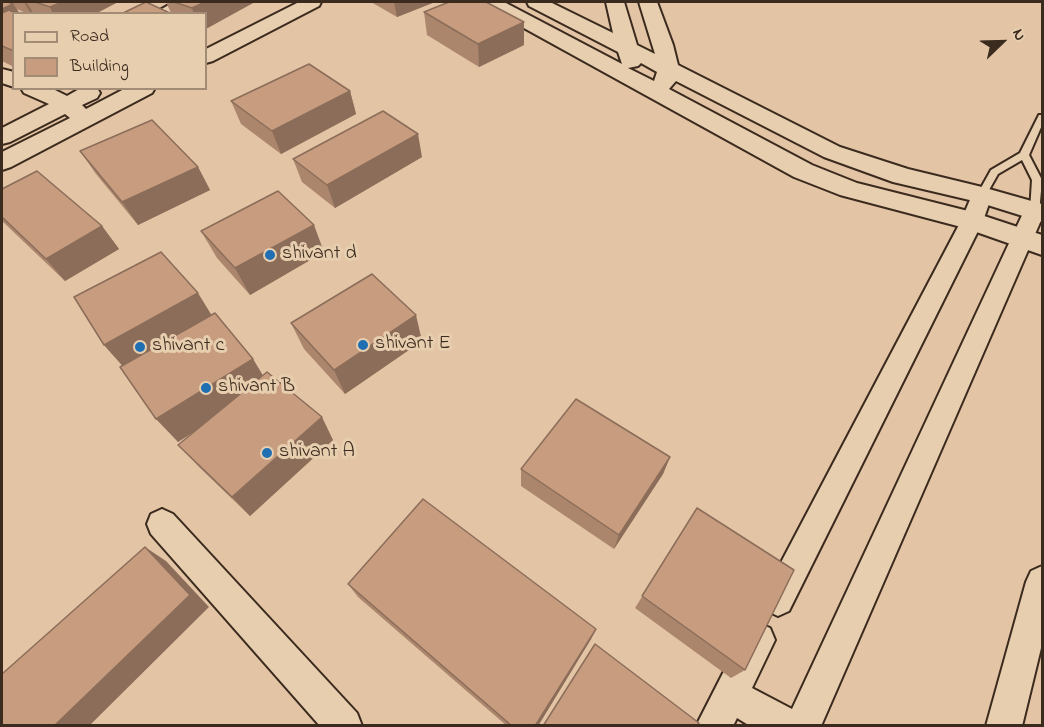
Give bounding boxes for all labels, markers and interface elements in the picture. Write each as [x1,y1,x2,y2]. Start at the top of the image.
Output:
legend [12,12,207,90]
north arrow [972,12,1032,72]
text: Road [70,24,109,50]
text: N [1005,25,1032,45]
text: Building [70,54,129,80]
place label: shivant d [282,243,357,267]
marker: shivant d [263,248,277,262]
place label: shivant E [375,333,450,357]
place label: shivant c [152,335,224,359]
marker: shivant E [356,338,370,352]
marker: shivant c [133,340,147,354]
place label: shivant B [218,376,295,400]
marker: shivant B [199,381,213,395]
place label: shivant A [279,441,355,465]
marker: shivant A [260,446,274,460]

